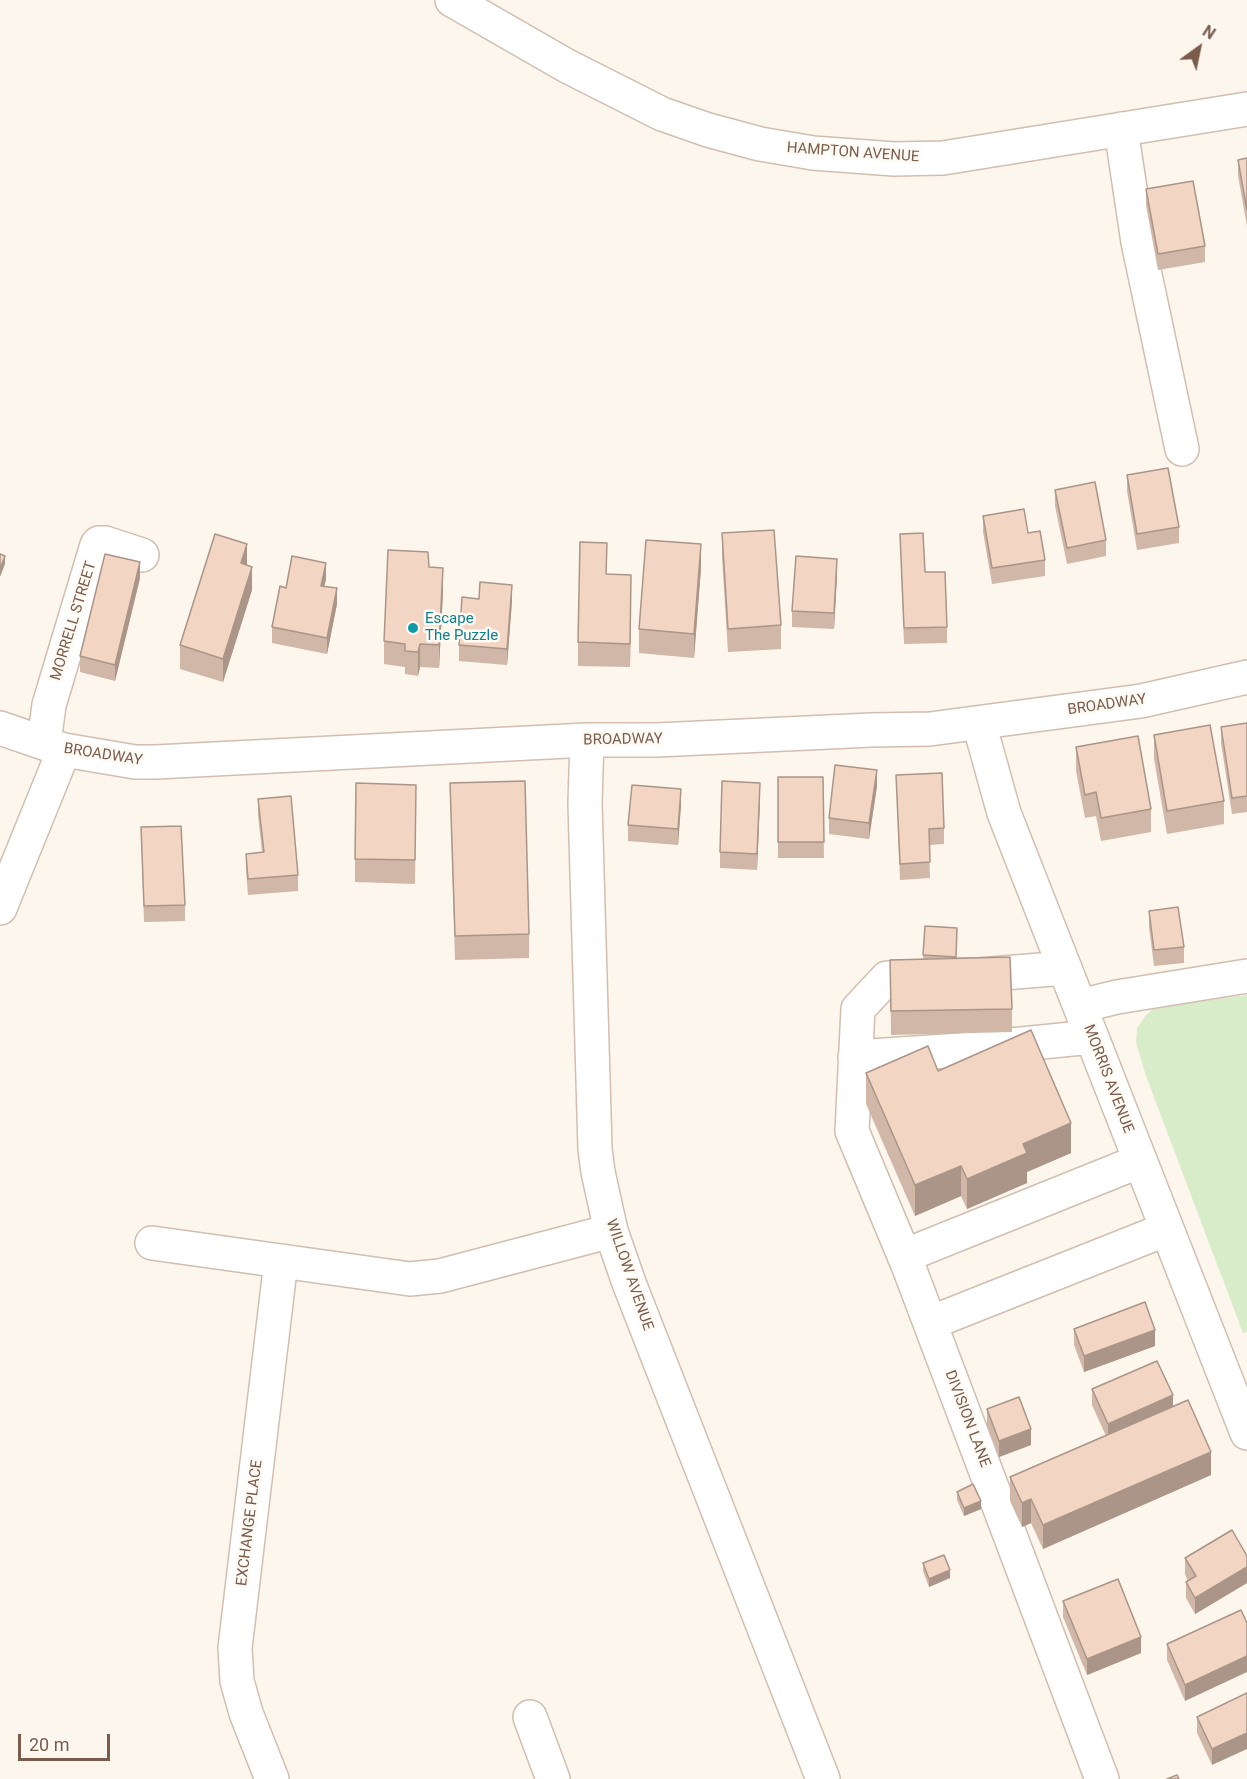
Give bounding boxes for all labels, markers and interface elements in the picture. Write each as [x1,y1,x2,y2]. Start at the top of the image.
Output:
north arrow [1169,18,1229,78]
text: N [1199,21,1219,44]
street label: HAMPTON AVENUE [786,139,920,167]
street label: MORRELL STREET [47,559,101,683]
place label: Escape The Puzzle [425,610,498,645]
marker: Escape The Puzzle [406,621,420,635]
street label: BROADWAY [1066,691,1148,719]
street label: BROADWAY [583,730,663,750]
street label: BROADWAY [62,740,144,770]
street label: MORRIS AVENUE [1079,1022,1137,1136]
street label: WILLOW AVENUE [602,1217,656,1333]
street label: DIVISION LANE [940,1368,994,1470]
street label: EXCHANGE PLACE [233,1459,267,1587]
scale bar [21,1722,112,1760]
text: 20 m [29,1734,69,1755]

